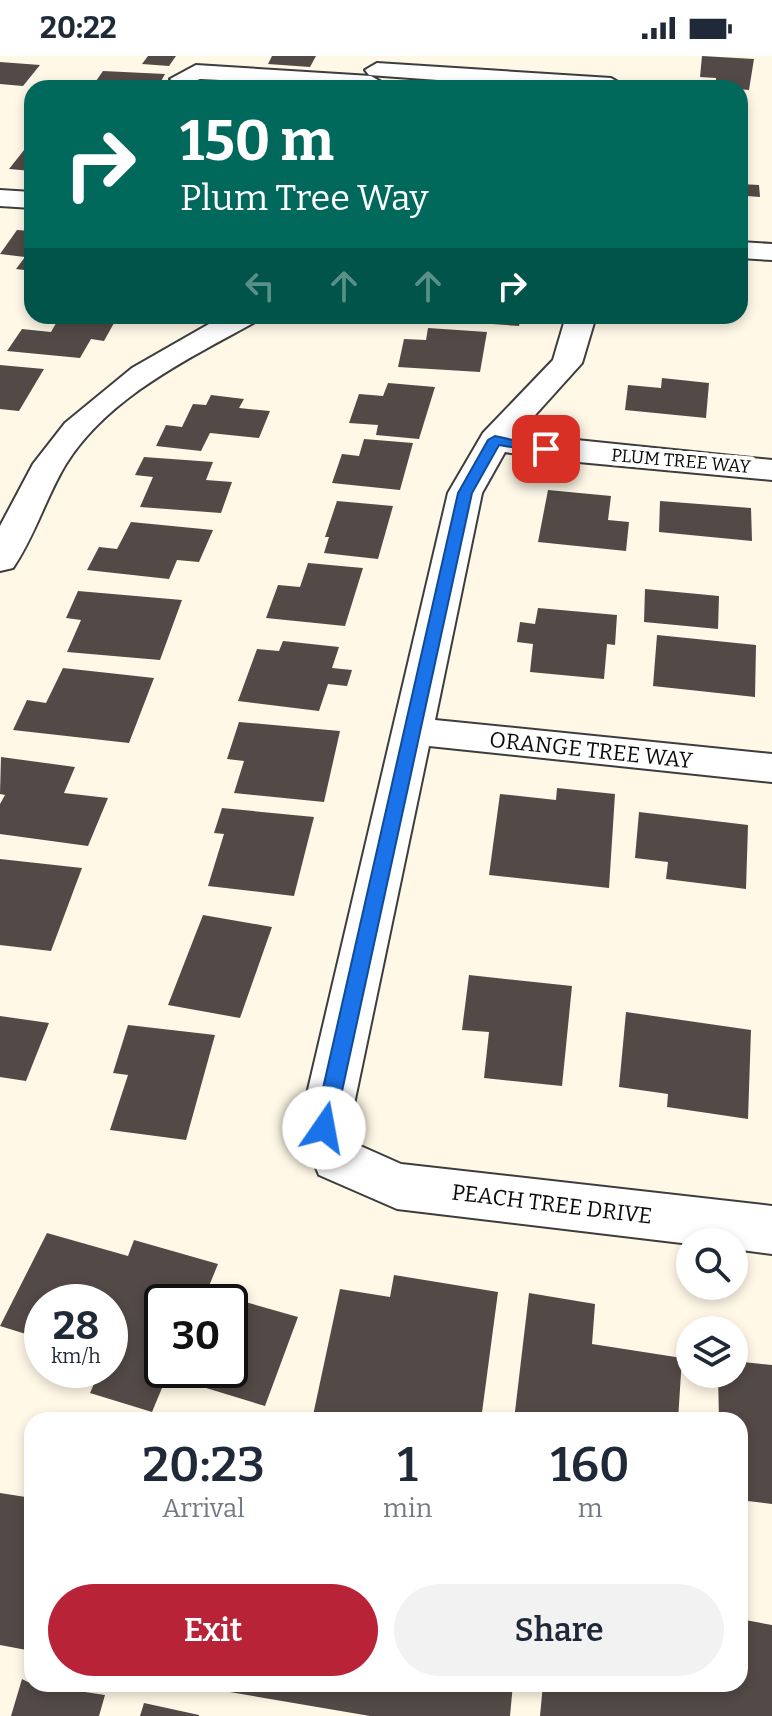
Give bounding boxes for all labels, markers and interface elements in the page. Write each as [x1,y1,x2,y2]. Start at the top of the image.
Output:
text: 20:22 [40,10,117,46]
text: 150 m [180,108,334,175]
icon: right [48,112,152,216]
text: Plum Tree Way [180,176,429,220]
icon: left [238,264,282,308]
icon: ahead [322,264,366,308]
icon: ahead [406,264,450,308]
icon: right [490,264,534,308]
pin [512,415,580,483]
icon: arrive [524,427,568,471]
street label: PLUM TREE WAY [610,444,752,478]
street label: ORANGE TREE WAY [488,726,695,774]
position arrow [282,1086,366,1170]
street label: PEACH TREE DRIVE [450,1178,654,1230]
map controls [676,1228,748,1388]
button: search [676,1228,748,1300]
speed limit sign: 30 [144,1284,248,1388]
text: 28 [53,1302,99,1350]
button: layers [676,1316,748,1388]
text: km/h [51,1344,101,1368]
text: 20:23 [142,1436,265,1494]
text: 1 [397,1436,418,1494]
text: 160 [550,1436,630,1494]
text: Arrival [162,1493,245,1524]
text: min [383,1493,432,1524]
text: m [578,1493,602,1524]
button: Exit [48,1584,378,1676]
button: Share [394,1584,724,1676]

